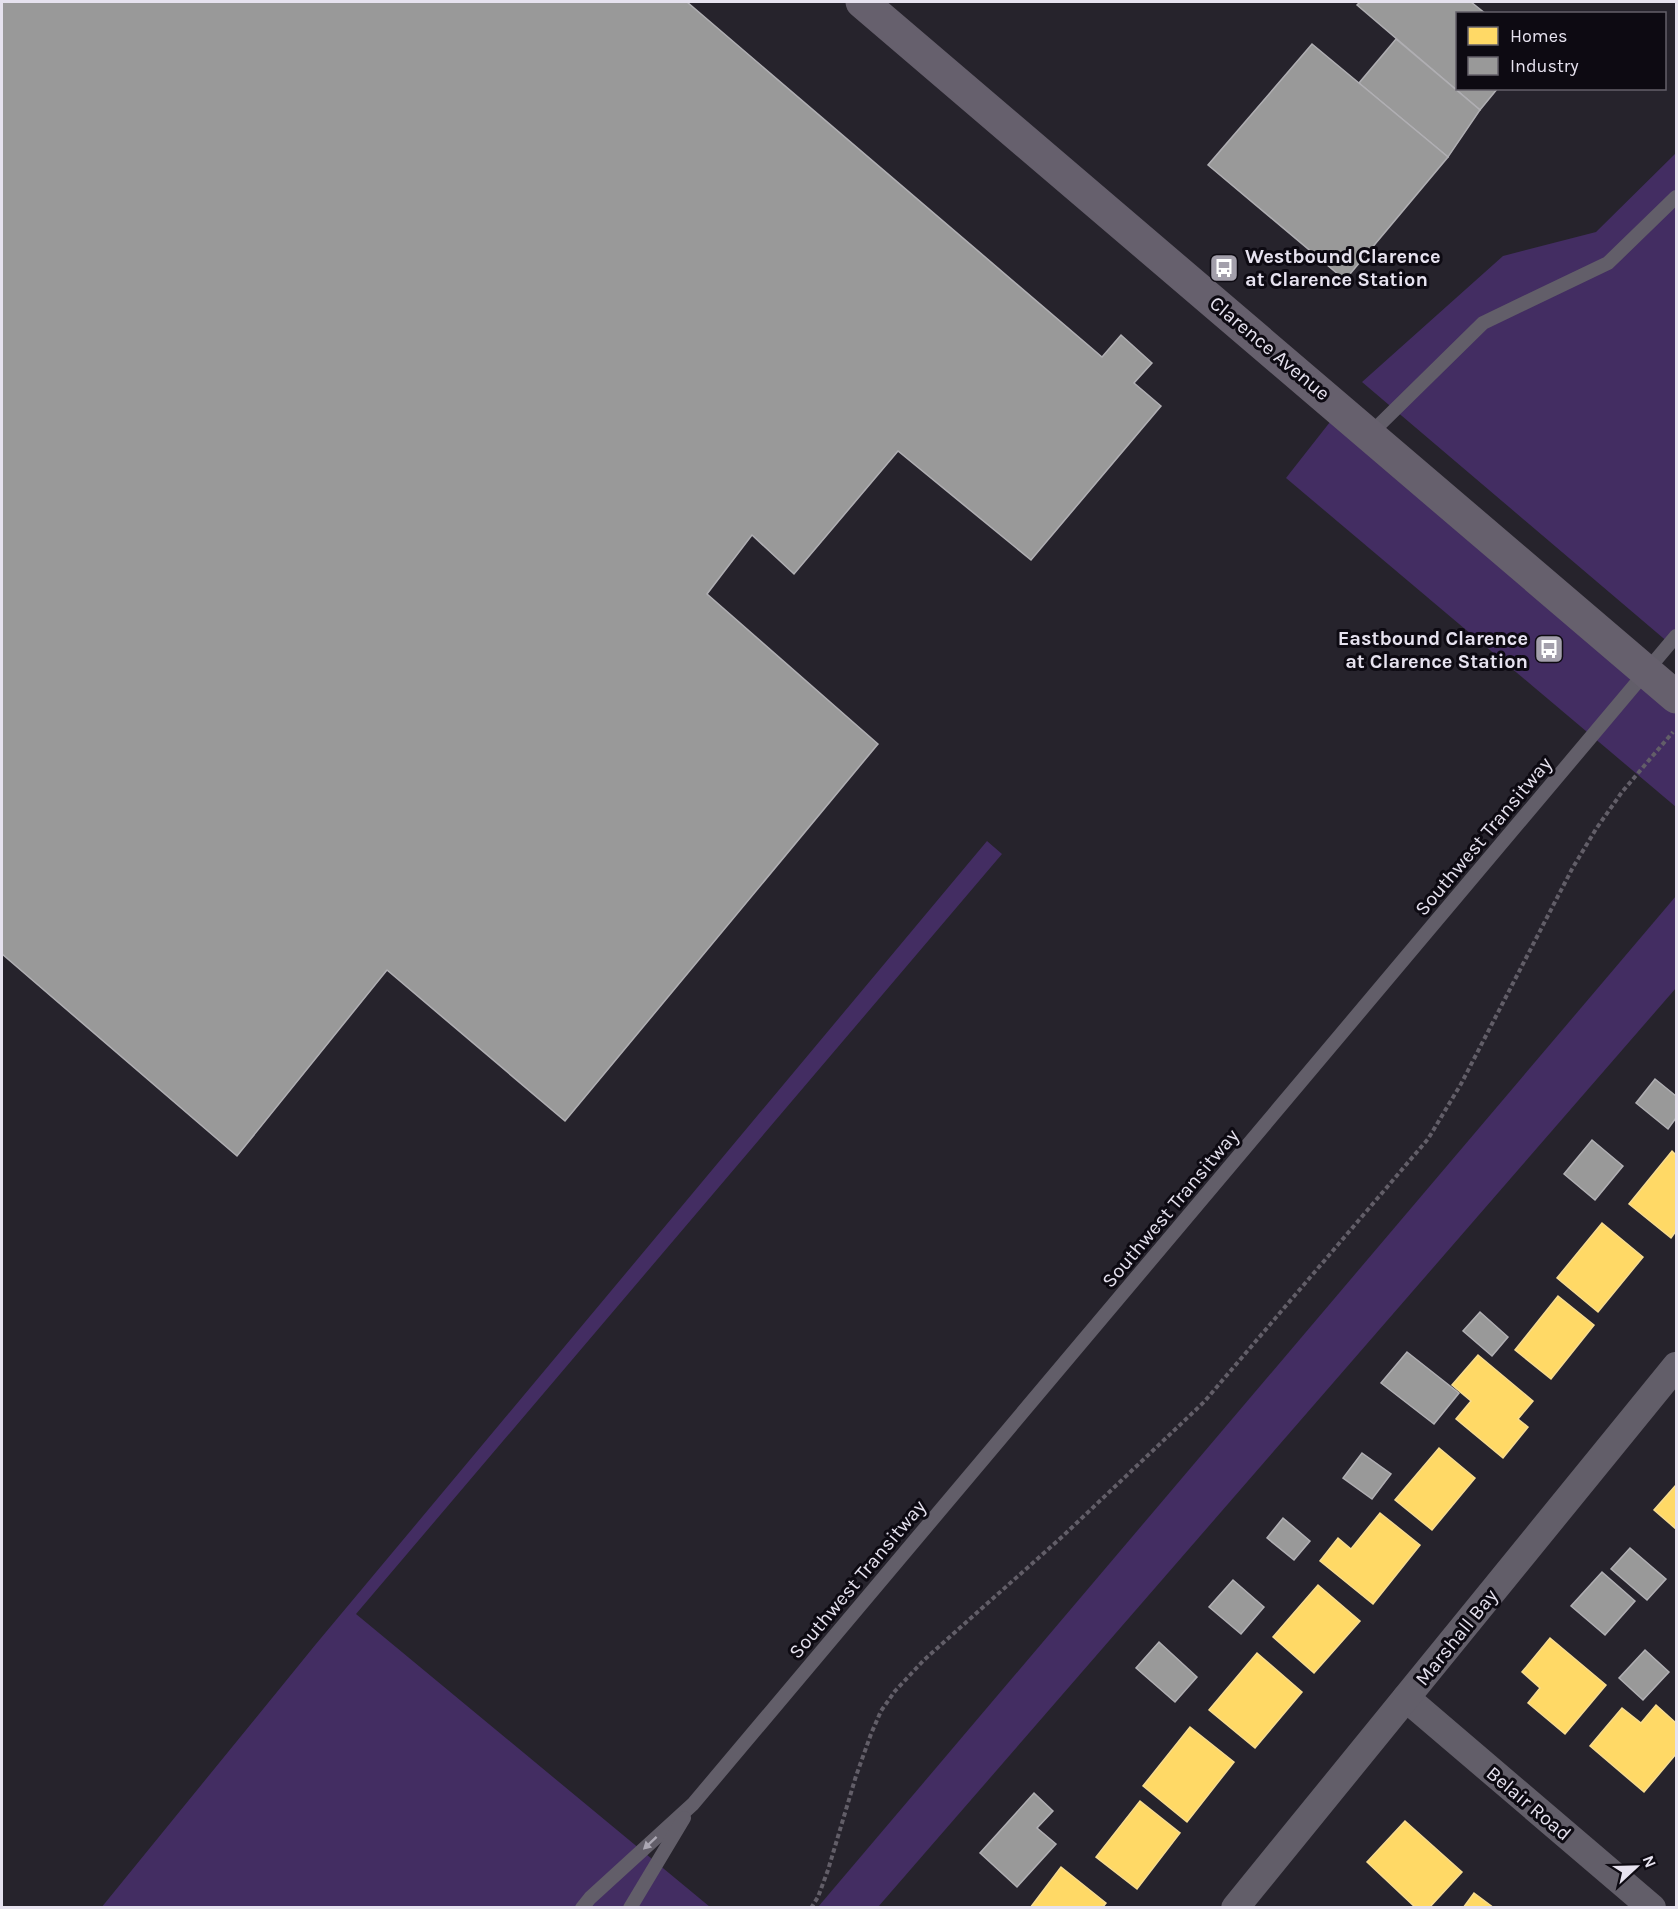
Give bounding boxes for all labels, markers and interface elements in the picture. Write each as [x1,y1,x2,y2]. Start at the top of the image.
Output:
legend [1456,12,1666,90]
text: Homes [1510,25,1567,47]
text: Industry [1510,55,1579,77]
place label: Westbound Clarence at Clarence Station [1245,245,1441,291]
bus stop icon: Westbound Clarence at Clarence Station [1208,252,1240,284]
street label: Clarence Avenue [1205,291,1334,405]
place label: Eastbound Clarence at Clarence Station [1338,627,1528,673]
bus stop icon: Eastbound Clarence at Clarence Station [1533,633,1565,665]
street label: Southwest Transitway [1410,752,1556,920]
street label: Southwest Transitway [1097,1124,1243,1292]
street label: Southwest Transitway [784,1495,930,1663]
street label: Marshall Bay [1410,1584,1502,1690]
street label: Belair Road [1482,1761,1576,1845]
one-way arrow [642,1836,657,1850]
north arrow [1606,1837,1666,1897]
text: N [1638,1853,1660,1870]

